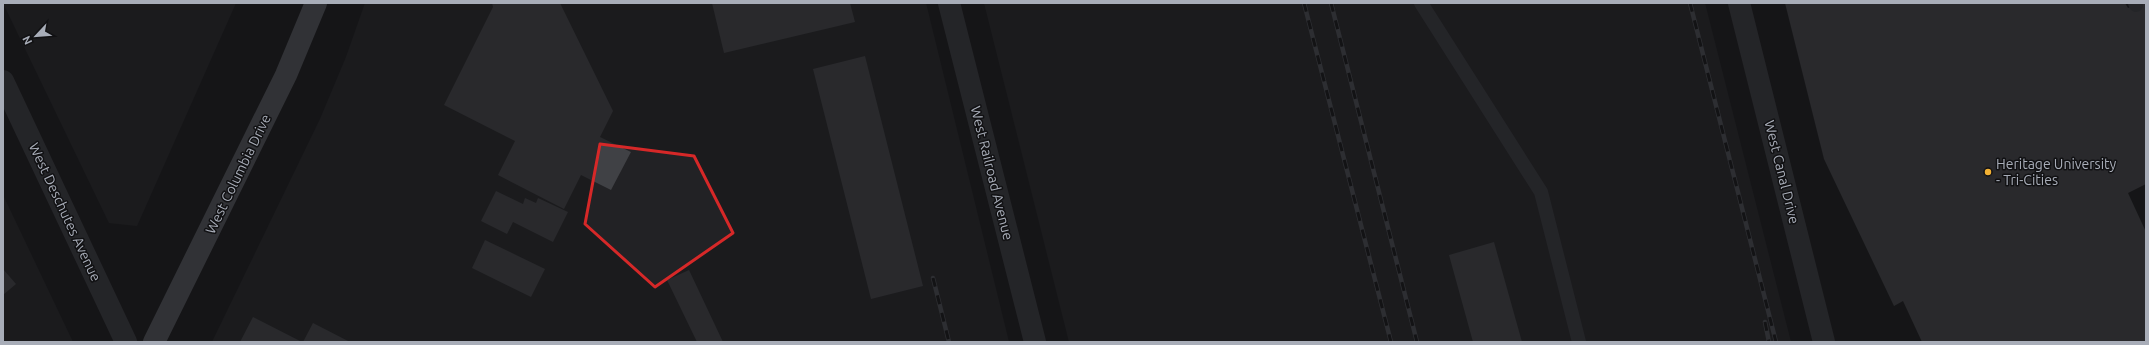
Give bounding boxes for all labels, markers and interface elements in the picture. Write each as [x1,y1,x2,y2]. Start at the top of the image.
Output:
north arrow [16,16,56,56]
text: N [20,34,34,47]
street label: West Railroad Avenue [968,104,1016,242]
street label: West Columbia Drive [202,112,274,236]
street label: West Canal Drive [1761,119,1803,225]
street label: West Deschutes Avenue [26,140,104,284]
place label: Heritage University - Tri-Cities [1996,156,2117,188]
marker: Heritage University - Tri-Cities [1983,167,1993,177]

